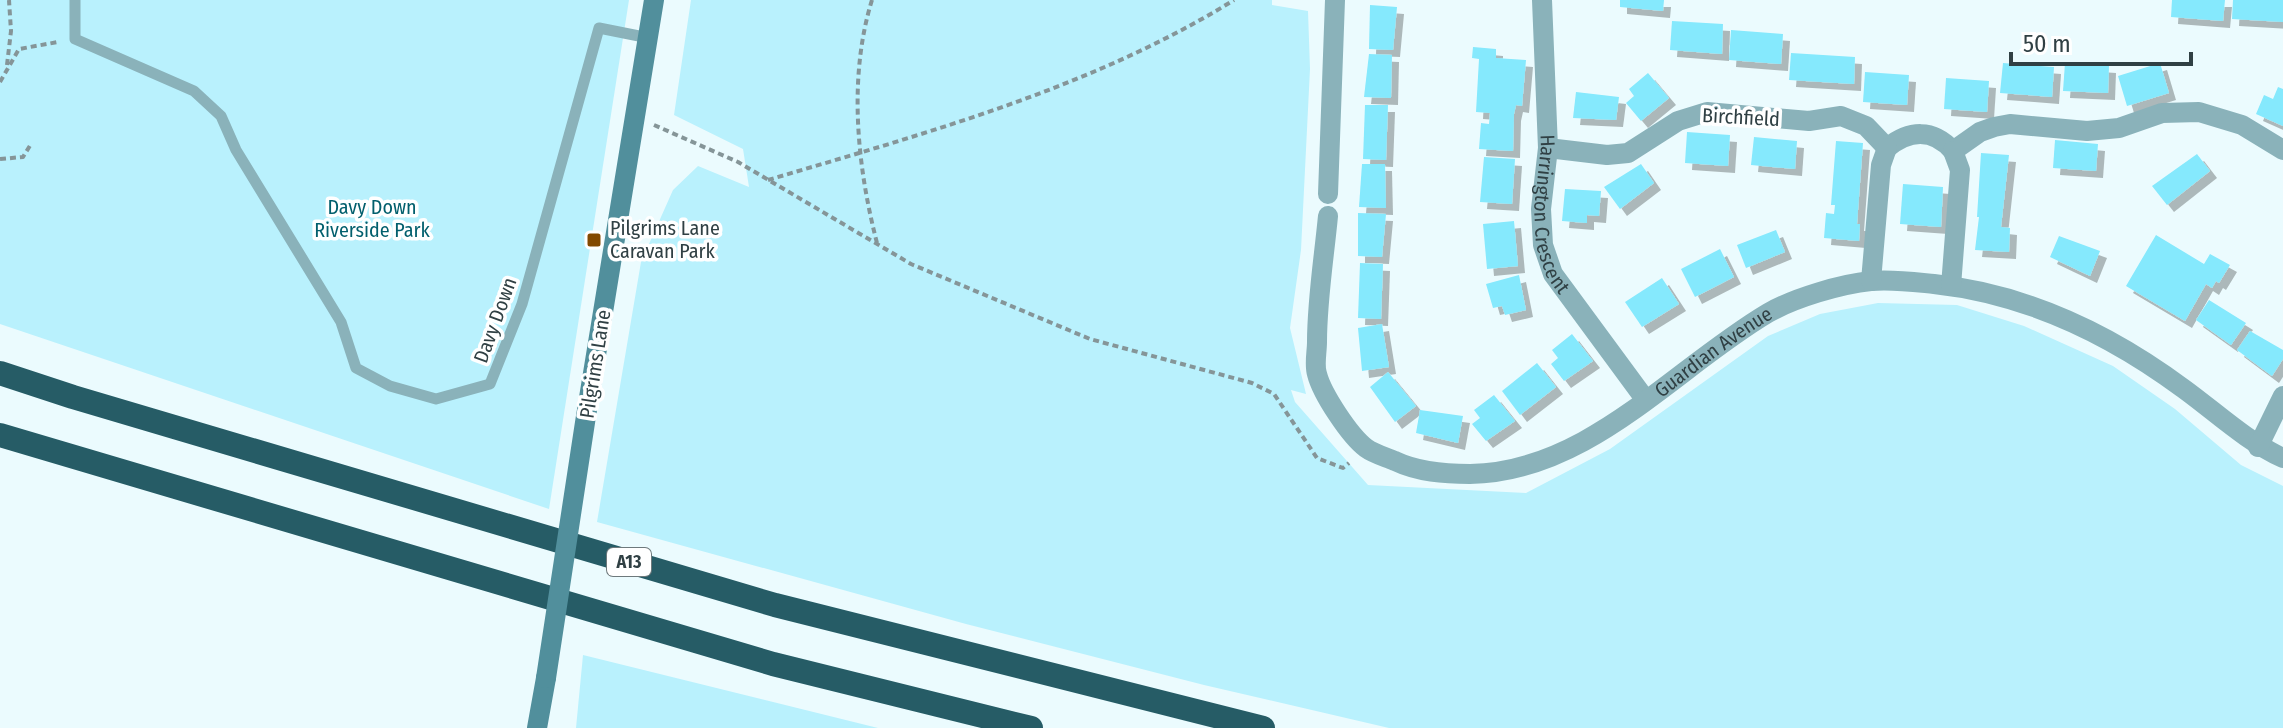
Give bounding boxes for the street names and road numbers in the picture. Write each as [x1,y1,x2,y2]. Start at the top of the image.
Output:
street label: Birchfield [1702,103,1780,131]
street label: Harrington Crescent [1529,134,1575,299]
street label: Davy Down [468,274,522,366]
street label: Guardian Avenue [1650,301,1776,402]
street label: Pilgrims Lane [575,308,615,420]
road number: A13 [607,548,651,576]

